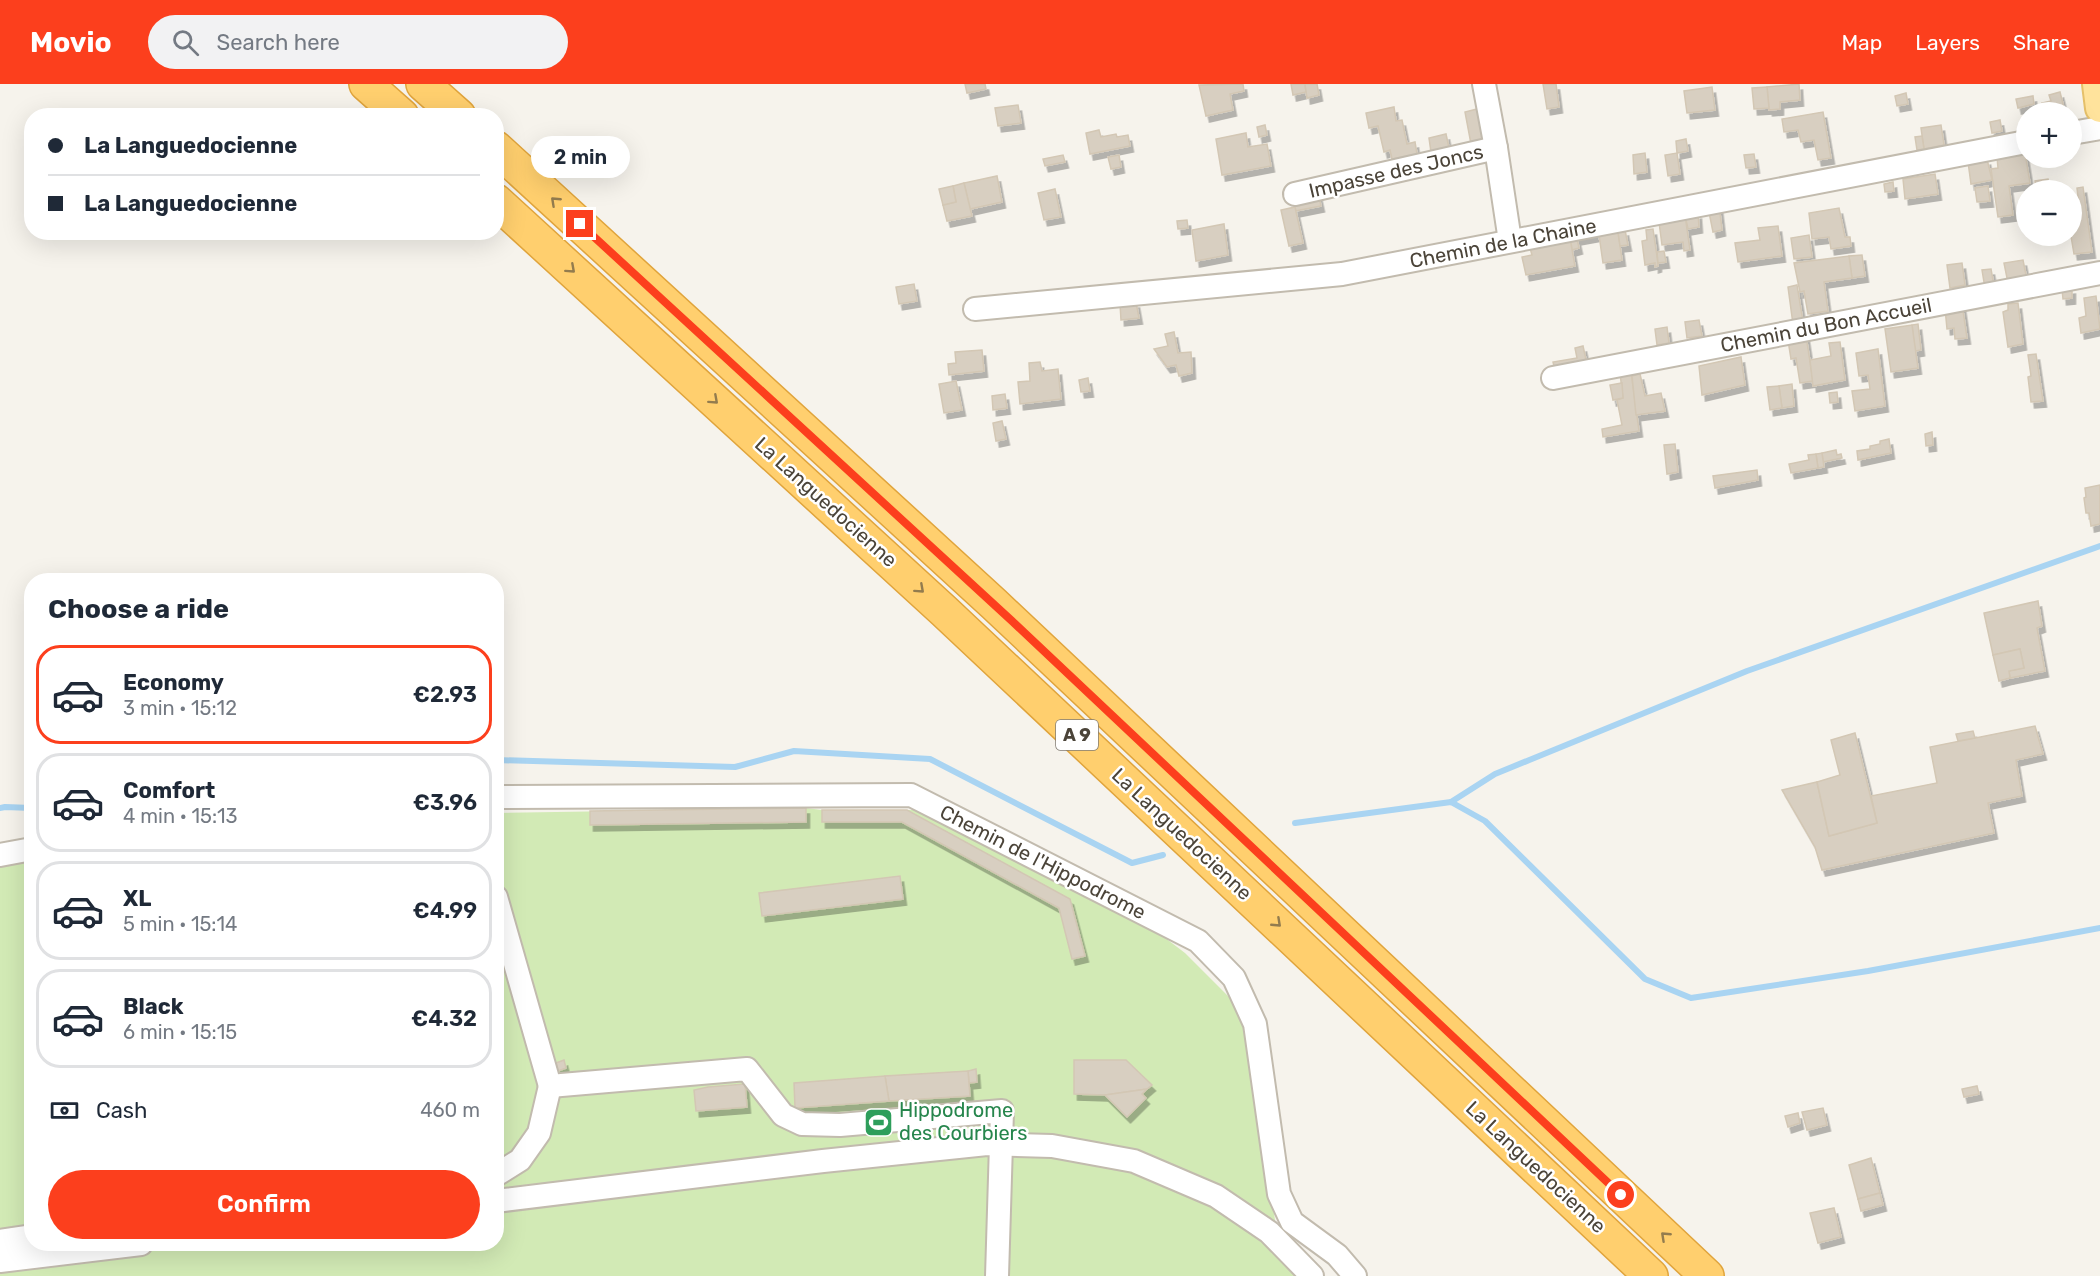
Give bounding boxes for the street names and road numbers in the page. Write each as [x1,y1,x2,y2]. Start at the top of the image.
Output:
street label: Impasse des Joncs [1306,139,1486,203]
street label: Chemin de la Chaine [1408,213,1598,273]
street label: Chemin du Bon Accueil [1718,293,1934,357]
street label: La Languedocienne [750,432,902,572]
road number: A 9 [1056,720,1098,750]
street label: La Languedocienne [1107,763,1257,905]
street label: Chemin de l'Hippodrome [936,800,1150,924]
street label: La Languedocienne [1461,1096,1611,1238]

